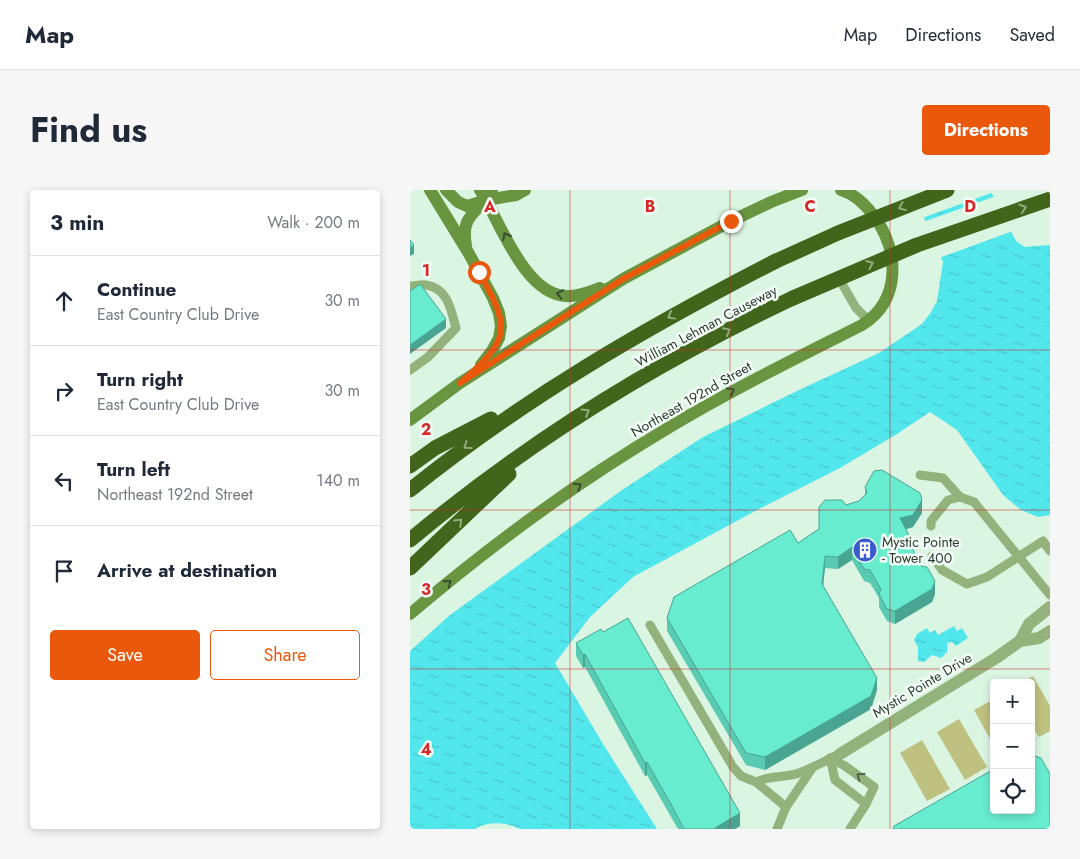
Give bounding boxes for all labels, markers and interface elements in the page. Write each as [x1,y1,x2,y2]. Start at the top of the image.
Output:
text: Map [25,17,74,52]
text: Map [844,22,877,48]
text: Directions [905,22,981,48]
text: Saved [1009,22,1055,48]
text: Find us [30,105,147,155]
button: Directions [922,105,1050,155]
text: A [483,195,496,218]
text: B [645,195,655,218]
text: C [804,195,816,218]
text: D [964,195,976,218]
one-way arrow [898,201,907,211]
one-way arrow [1018,204,1026,214]
text: 3 min [50,208,104,238]
route end [720,210,743,233]
text: Walk · 200 m [267,211,360,234]
one-way arrow [502,232,512,241]
text: 1 [422,259,430,282]
one-way arrow [865,260,874,271]
route start [468,261,491,284]
text: Continue [97,276,176,303]
street label: William Lehman Causeway [631,280,781,372]
icon: ahead [50,287,78,315]
text: 30 m [324,289,360,312]
one-way arrow [556,289,565,300]
text: East Country Club Drive [97,303,259,326]
one-way arrow [667,310,676,320]
one-way arrow [721,327,730,337]
street label: Northeast 192nd Street [627,356,756,442]
text: Turn right [97,366,183,393]
icon: right [50,377,78,405]
text: 30 m [324,379,360,402]
one-way arrow [726,388,735,398]
text: East Country Club Drive [97,393,259,416]
one-way arrow [581,409,590,419]
text: 2 [421,418,431,441]
one-way arrow [464,441,473,449]
text: Turn left [97,456,170,483]
icon: left [50,467,78,495]
text: 140 m [317,469,360,492]
text: Northeast 192nd Street [97,483,253,506]
one-way arrow [573,483,582,492]
one-way arrow [453,519,462,528]
place label: Mystic Pointe - Tower 400 [882,532,960,568]
building icon: Mystic Pointe - Tower 400 [852,537,878,563]
icon: arrive [50,557,78,585]
text: Arrive at destination [97,557,277,584]
text: 3 [421,578,431,601]
one-way arrow [442,579,451,588]
button: Save [50,630,200,680]
button: Share [210,630,360,680]
street label: Mystic Pointe Drive [869,647,975,723]
map controls [990,679,1035,814]
button: + [990,679,1035,724]
button: − [990,724,1035,769]
text: 4 [420,738,432,761]
button: locate [990,769,1035,814]
one-way arrow [856,773,865,783]

